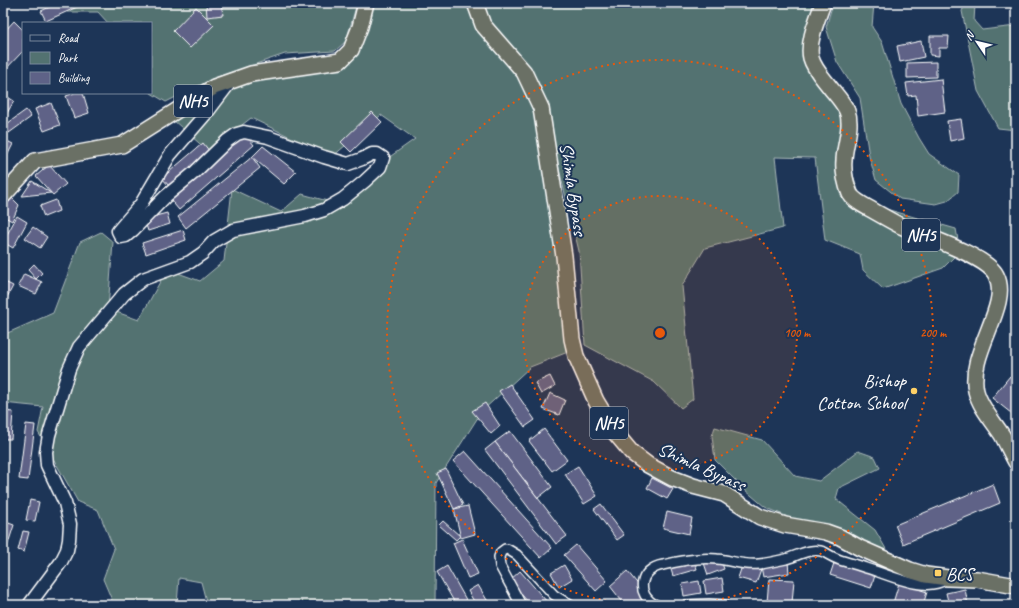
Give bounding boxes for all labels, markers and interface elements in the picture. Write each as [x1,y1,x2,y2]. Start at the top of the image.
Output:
legend [22,22,152,94]
north arrow [957,22,997,62]
text: N [961,28,978,43]
text: Road [58,30,80,46]
text: Park [58,50,79,66]
text: Building [58,70,90,86]
road number: NH5 [174,85,212,117]
street label: Shimla Bypass [554,141,593,240]
road number: NH5 [902,219,940,251]
text: 100 m [784,325,811,341]
text: 200 m [920,325,947,341]
centre of rings [653,326,667,340]
place label: Bishop Cotton School [817,369,910,415]
marker: Bishop Cotton School [909,386,919,396]
road number: NH5 [590,407,628,439]
street label: Shimla Bypass [654,437,751,498]
place label: BCS [946,562,976,586]
marker: BCS [933,568,943,578]

